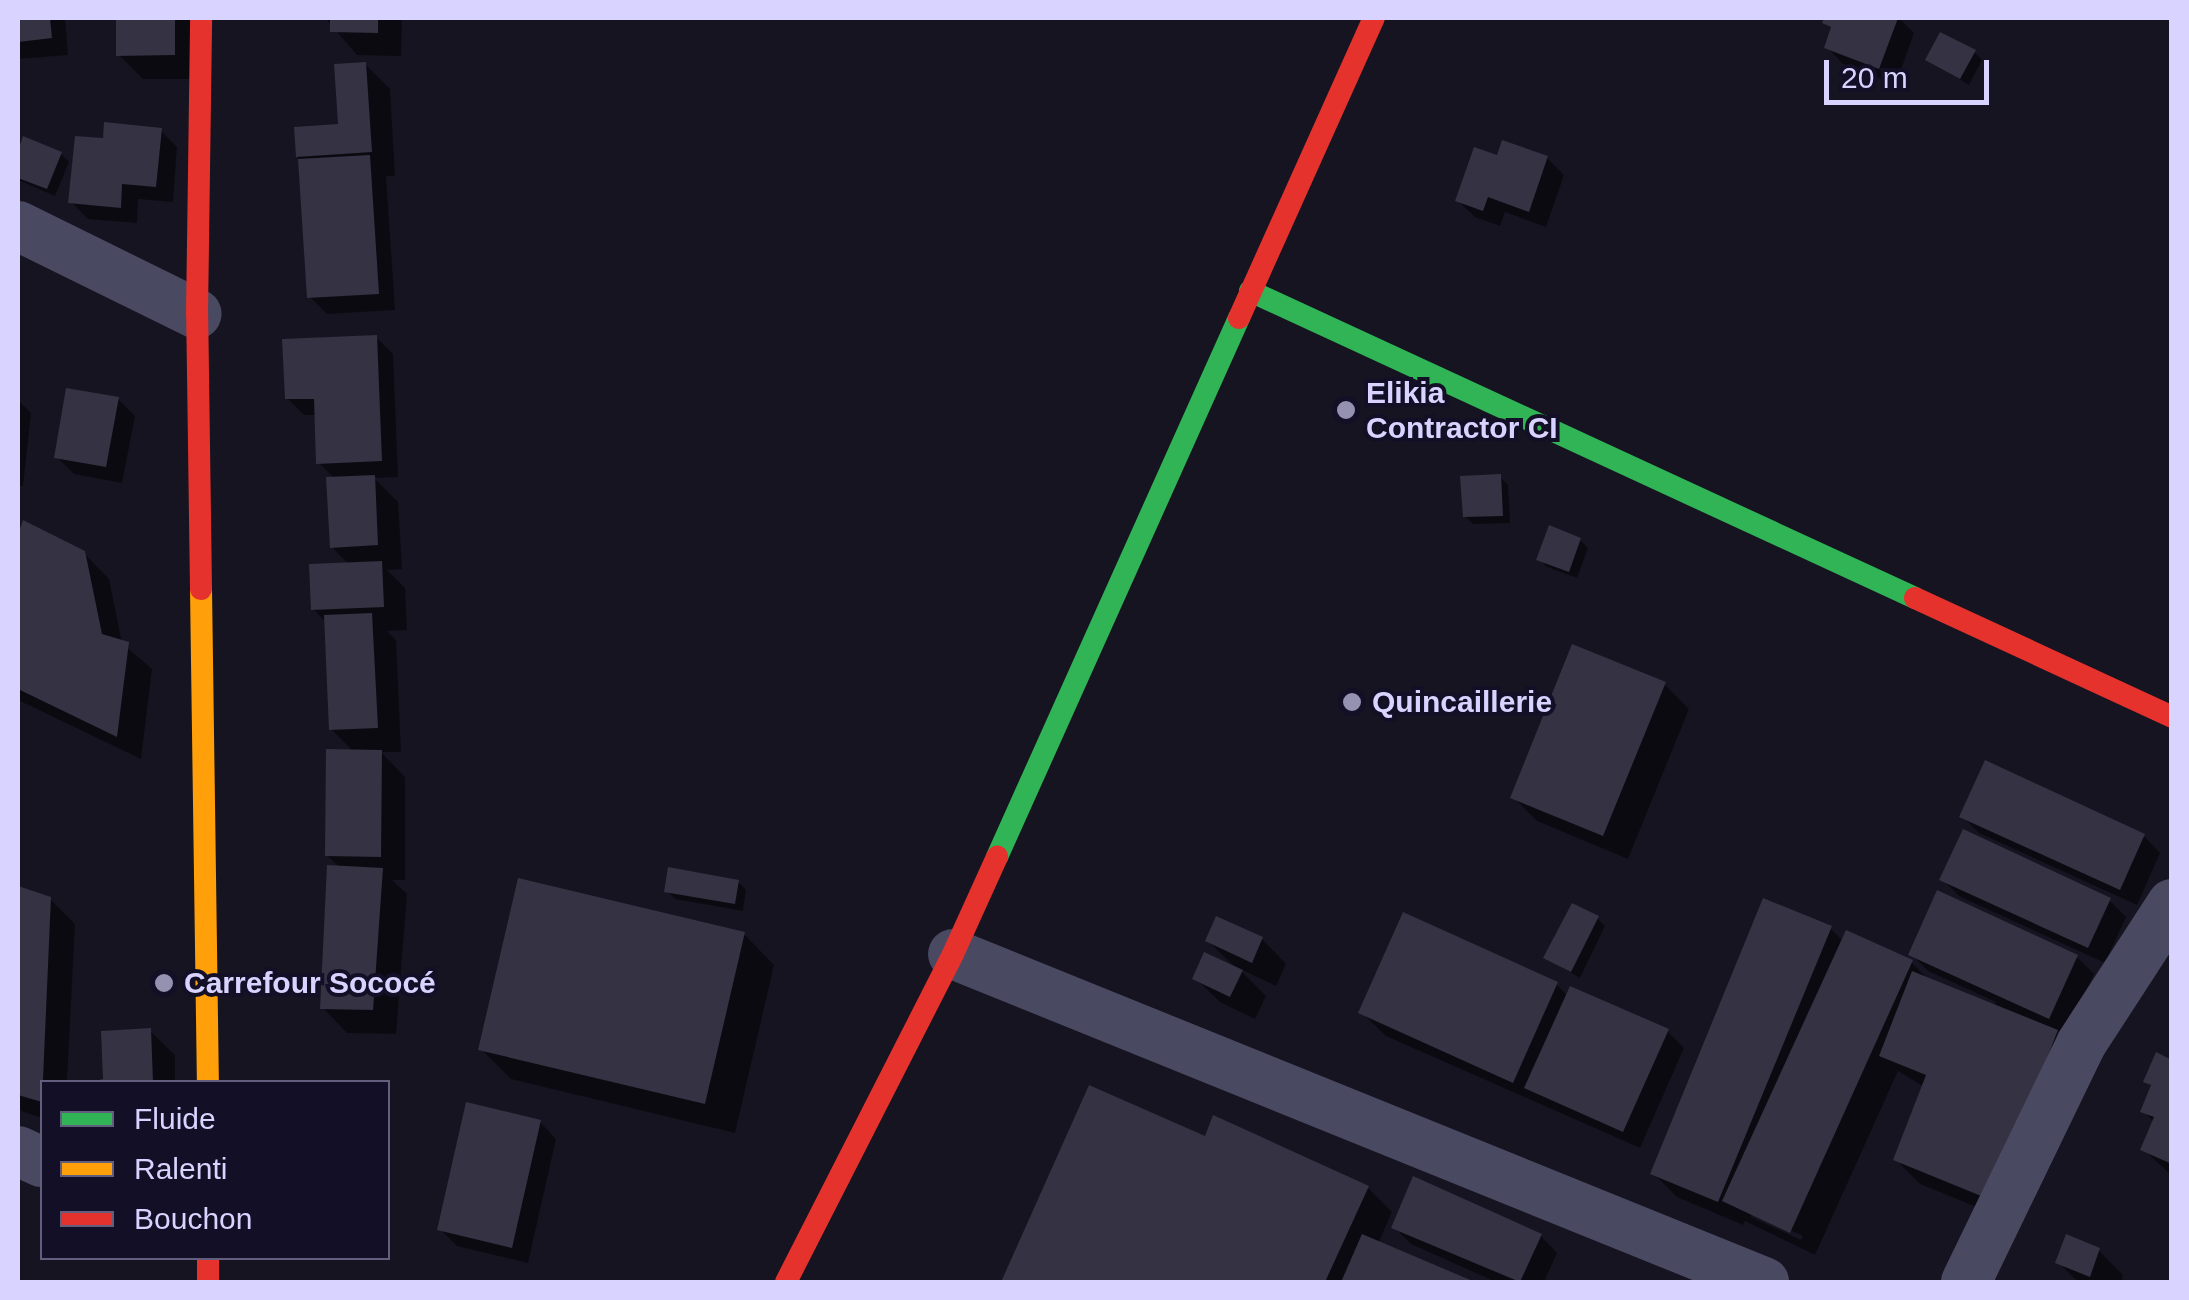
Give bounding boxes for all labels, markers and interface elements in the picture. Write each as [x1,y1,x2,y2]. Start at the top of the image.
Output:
scale bar [1829,40,1994,102]
text: 20 m [1841,61,1908,94]
place label: Elikia Contractor CI [1366,375,1558,446]
marker: Elikia Contractor CI [1335,399,1357,421]
place label: Quincaillerie [1372,684,1552,720]
marker: Quincaillerie [1341,691,1363,713]
place label: Carrefour Sococé [184,965,436,1001]
marker: Carrefour Sococé [153,972,175,994]
legend [40,1080,390,1260]
text: Fluide [134,1102,216,1135]
text: Ralenti [134,1152,227,1185]
text: Bouchon [134,1202,252,1235]

